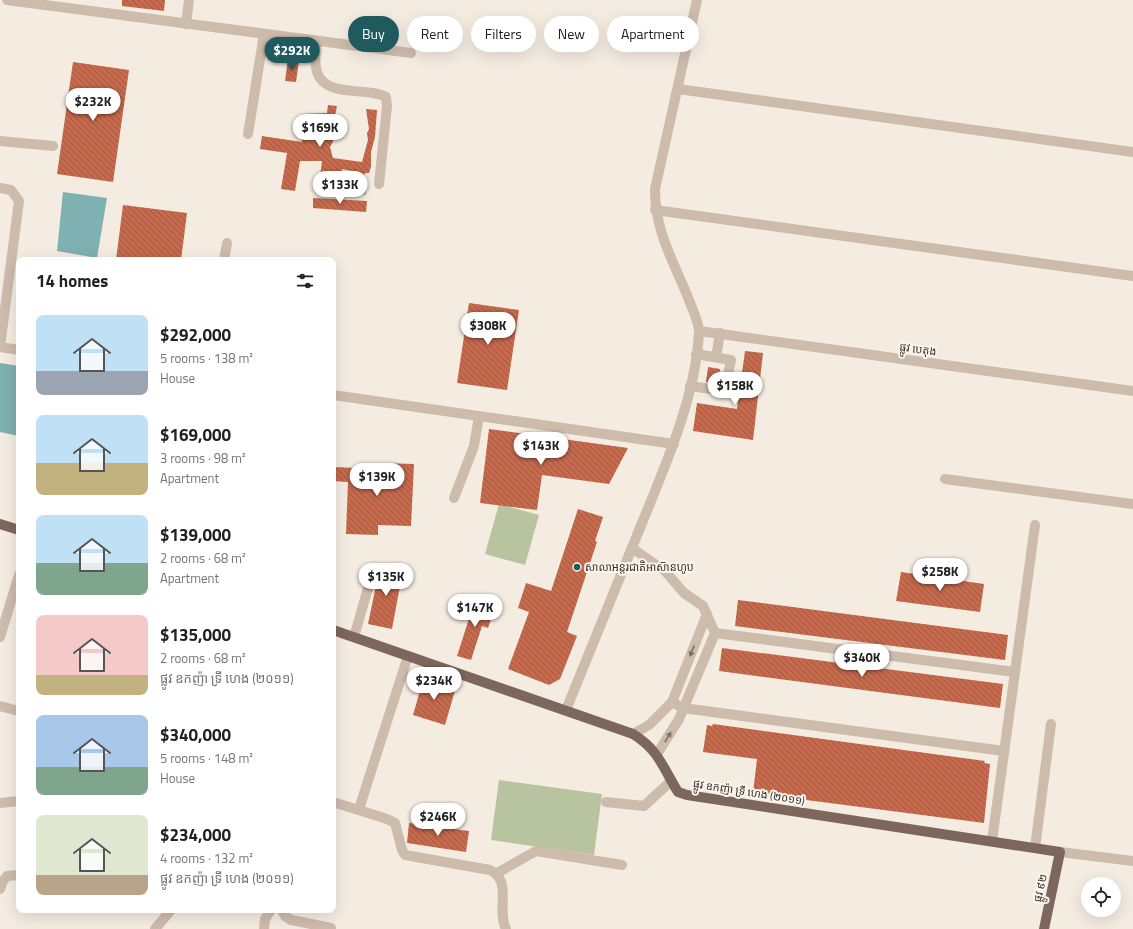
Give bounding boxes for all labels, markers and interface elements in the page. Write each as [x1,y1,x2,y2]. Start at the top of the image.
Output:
chip: Buy [348,16,399,52]
chip: Rent [407,16,463,52]
chip: Filters [471,16,536,52]
chip: New [544,16,599,52]
chip: Apartment [607,16,699,52]
pin: $292K [264,37,320,71]
text: $292K [274,40,310,60]
pin: $232K [65,88,121,122]
text: $232K [75,91,111,111]
pin: $169K [292,114,348,148]
text: $169K [302,117,338,137]
pin: $133K [312,171,368,205]
text: $133K [322,174,358,194]
text: 14 homes [36,268,108,294]
icon: filters [294,270,316,292]
pin: $308K [460,312,516,346]
text: $308K [470,315,506,335]
text: $292,000 [160,322,231,348]
icon: home [68,331,116,379]
street label: ផ្លូវ បេតុង [898,338,937,362]
text: 5 rooms · 138 m² [160,348,253,368]
text: House [160,368,195,388]
pin: $158K [707,372,763,406]
text: $158K [717,375,753,395]
text: $169,000 [160,422,231,448]
icon: home [68,431,116,479]
pin: $143K [513,432,569,466]
text: $143K [523,435,559,455]
text: 3 rooms · 98 m² [160,448,246,468]
pin: $139K [349,463,405,497]
text: $139K [359,466,395,486]
text: Apartment [160,468,219,488]
text: $139,000 [160,522,231,548]
icon: home [68,531,116,579]
text: 2 rooms · 68 m² [160,548,246,568]
pin: $258K [912,558,968,592]
place label: សាលាអន្ដរជាតិអាស៊ានហូប [585,559,694,575]
text: $258K [922,561,958,581]
marker: សាលាអន្ដរជាតិអាស៊ានហូប [572,562,582,572]
pin: $135K [358,563,414,597]
text: $135K [368,566,404,586]
text: Apartment [160,568,219,588]
pin: $147K [447,594,503,628]
text: $147K [457,597,493,617]
text: $135,000 [160,622,231,648]
icon: home [68,631,116,679]
pin: $340K [834,644,890,678]
one-way arrow [689,645,695,657]
text: $340K [844,647,880,667]
text: 2 rooms · 68 m² [160,648,246,668]
pin: $234K [406,667,462,701]
text: ផ្លូវ ឧកញ៉ា ទ្រី ហេង (២០១១) [160,668,294,688]
text: $234K [416,670,452,690]
text: $340,000 [160,722,231,748]
icon: home [68,731,116,779]
one-way arrow [664,732,672,742]
text: 5 rooms · 148 m² [160,748,253,768]
text: House [160,768,195,788]
street label: ផ្លូវ ឧកញ៉ា ទ្រី ហេង (២០១១) [692,775,806,811]
pin: $246K [410,803,466,837]
text: $246K [420,806,456,826]
text: $234,000 [160,822,231,848]
icon: home [68,831,116,879]
text: 4 rooms · 132 m² [160,848,253,868]
text: ផ្លូវ ឧកញ៉ា ទ្រី ហេង (២០១១) [160,868,294,888]
street label: ផ្លូវ ៩២ [1029,873,1053,904]
map controls [1081,877,1121,917]
button: locate [1081,877,1121,917]

